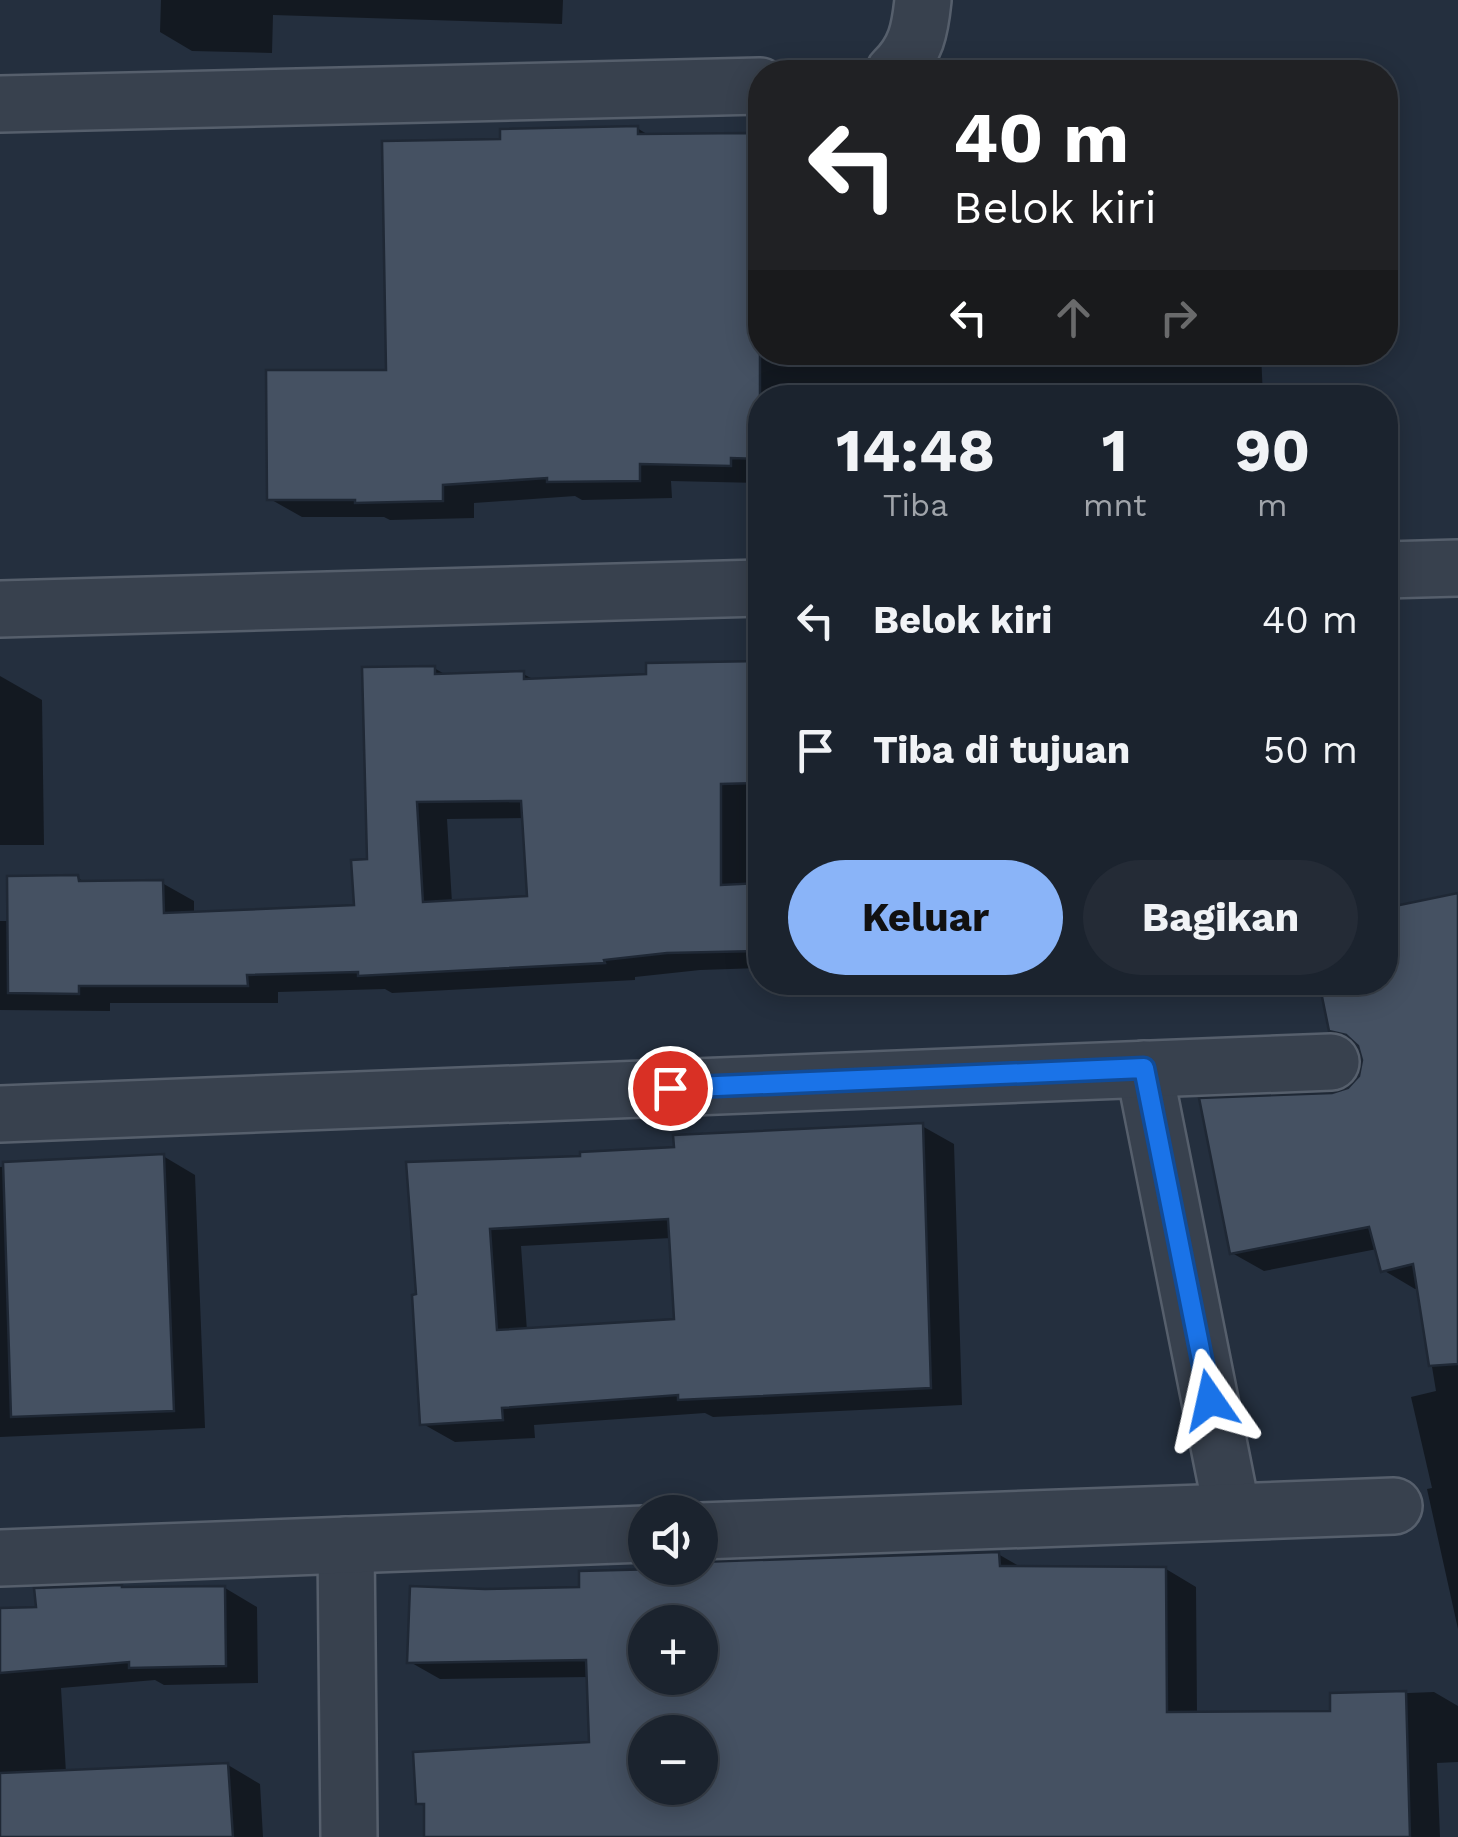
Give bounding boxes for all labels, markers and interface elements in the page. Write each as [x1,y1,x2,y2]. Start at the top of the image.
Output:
text: 40 m [953,97,1129,179]
icon: left [788,100,918,230]
text: Belok kiri [953,181,1157,234]
icon: left [941,290,996,345]
icon: ahead [1046,290,1101,345]
icon: right [1151,290,1206,345]
text: 14:48 [836,415,995,486]
text: 1 [1102,415,1128,486]
text: 90 [1234,415,1310,486]
text: Tiba [883,486,948,524]
text: mnt [1083,486,1147,524]
text: m [1257,486,1287,524]
icon: left [788,593,843,648]
text: Belok kiri [873,598,1052,642]
text: 40 m [1262,598,1358,642]
icon: arrive [788,723,843,778]
text: Tiba di tujuan [873,728,1130,772]
text: 50 m [1263,728,1358,772]
button: Keluar [788,860,1063,975]
button: Bagikan [1083,860,1358,975]
pin [628,1046,713,1131]
icon: arrive [643,1061,698,1116]
position arrow [1158,1348,1262,1452]
map controls [628,1495,718,1805]
button: sound [628,1495,718,1585]
button: + [628,1605,718,1695]
button: − [628,1715,718,1805]

